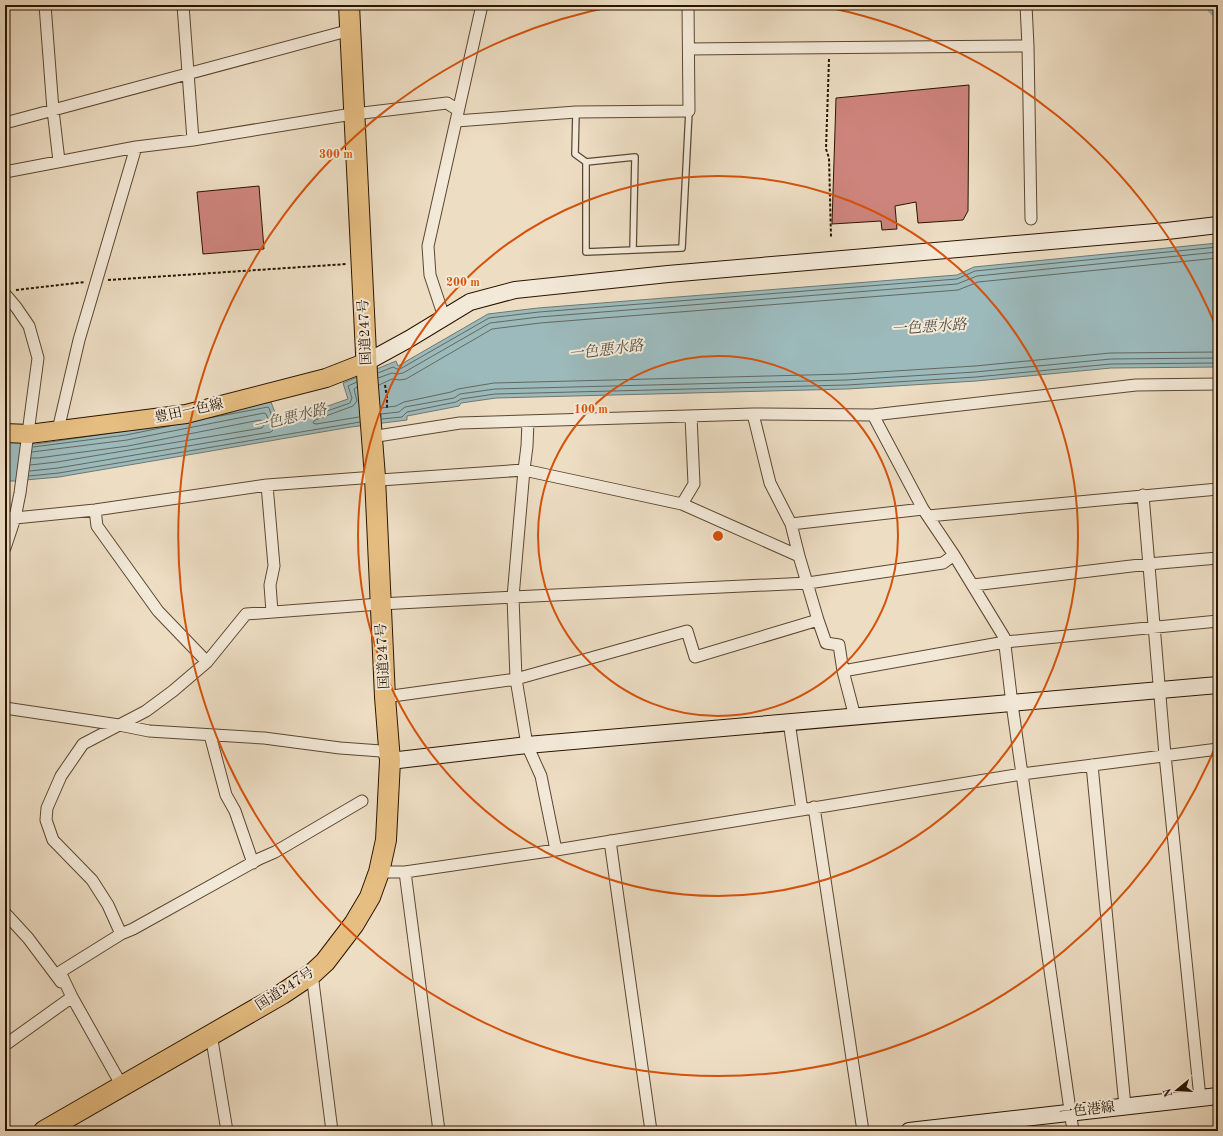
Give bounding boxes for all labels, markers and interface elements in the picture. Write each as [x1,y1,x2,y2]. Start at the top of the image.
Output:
text: 300 m [319,149,353,161]
text: 200 m [446,277,480,289]
street label: 国道247号 [355,298,374,366]
water label: 一色悪水路 [891,316,968,338]
water label: 一色悪水路 [568,337,645,363]
street label: 豊田一色線 [153,396,225,425]
water label: 一色悪水路 [251,400,329,435]
text: 100 m [574,404,608,416]
centre of rings [711,529,725,543]
street label: 国道247号 [373,622,392,690]
street label: 国道247号 [253,964,317,1013]
north arrow [1157,1070,1197,1110]
text: N [1162,1086,1175,1098]
street label: 一色港線 [1058,1099,1116,1120]

